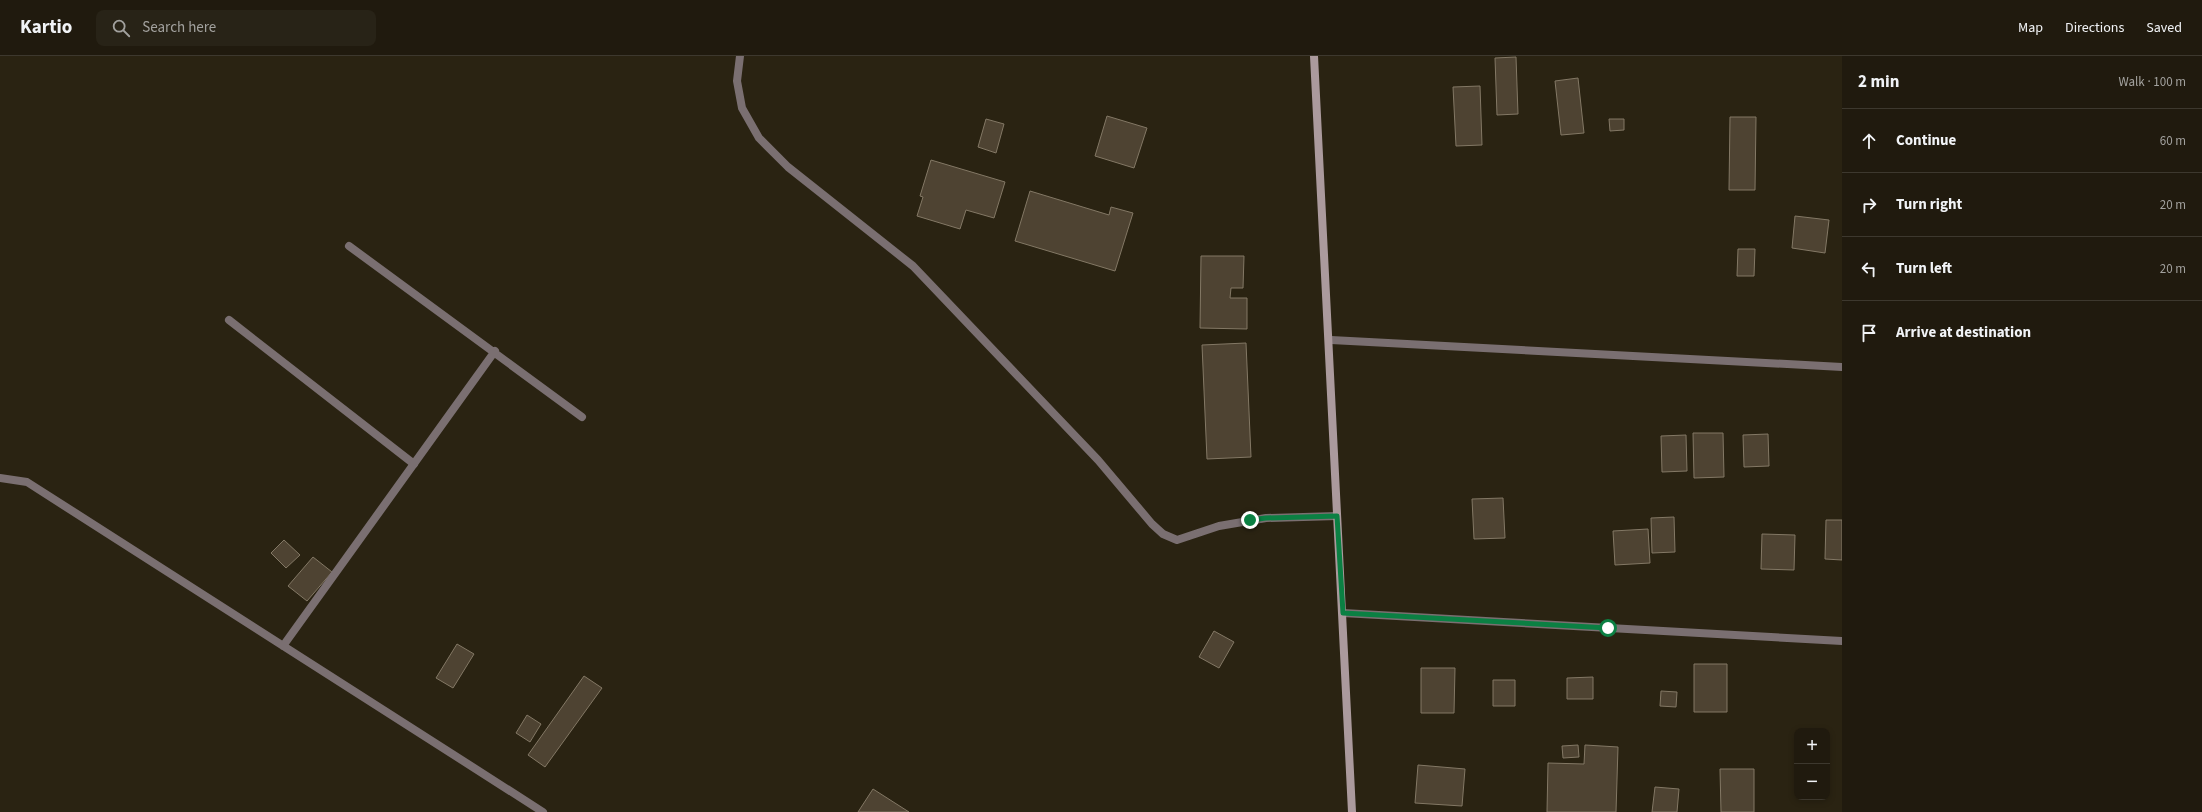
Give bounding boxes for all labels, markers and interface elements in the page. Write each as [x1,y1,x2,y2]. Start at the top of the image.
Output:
search box [96,10,376,46]
text: Kartio [20,14,72,41]
icon: search [110,17,132,39]
text: Search here [142,17,216,38]
text: Map [2018,18,2043,38]
text: Directions [2065,18,2124,38]
text: Saved [2146,18,2182,38]
text: 2 min [1858,70,1899,94]
text: Walk · 100 m [2118,73,2186,91]
icon: ahead [1858,130,1880,152]
text: Continue [1896,130,1956,151]
text: 60 m [2160,132,2186,150]
icon: right [1858,194,1880,216]
text: Turn right [1896,194,1962,215]
text: 20 m [2160,196,2186,214]
icon: left [1858,258,1880,280]
text: Turn left [1896,258,1952,279]
text: 20 m [2160,260,2186,278]
icon: arrive [1858,322,1880,344]
text: Arrive at destination [1896,322,2031,343]
route end [1241,511,1259,529]
route start [1599,619,1617,637]
map controls [1794,728,1830,800]
button: + [1794,728,1830,764]
button: − [1794,764,1830,800]

